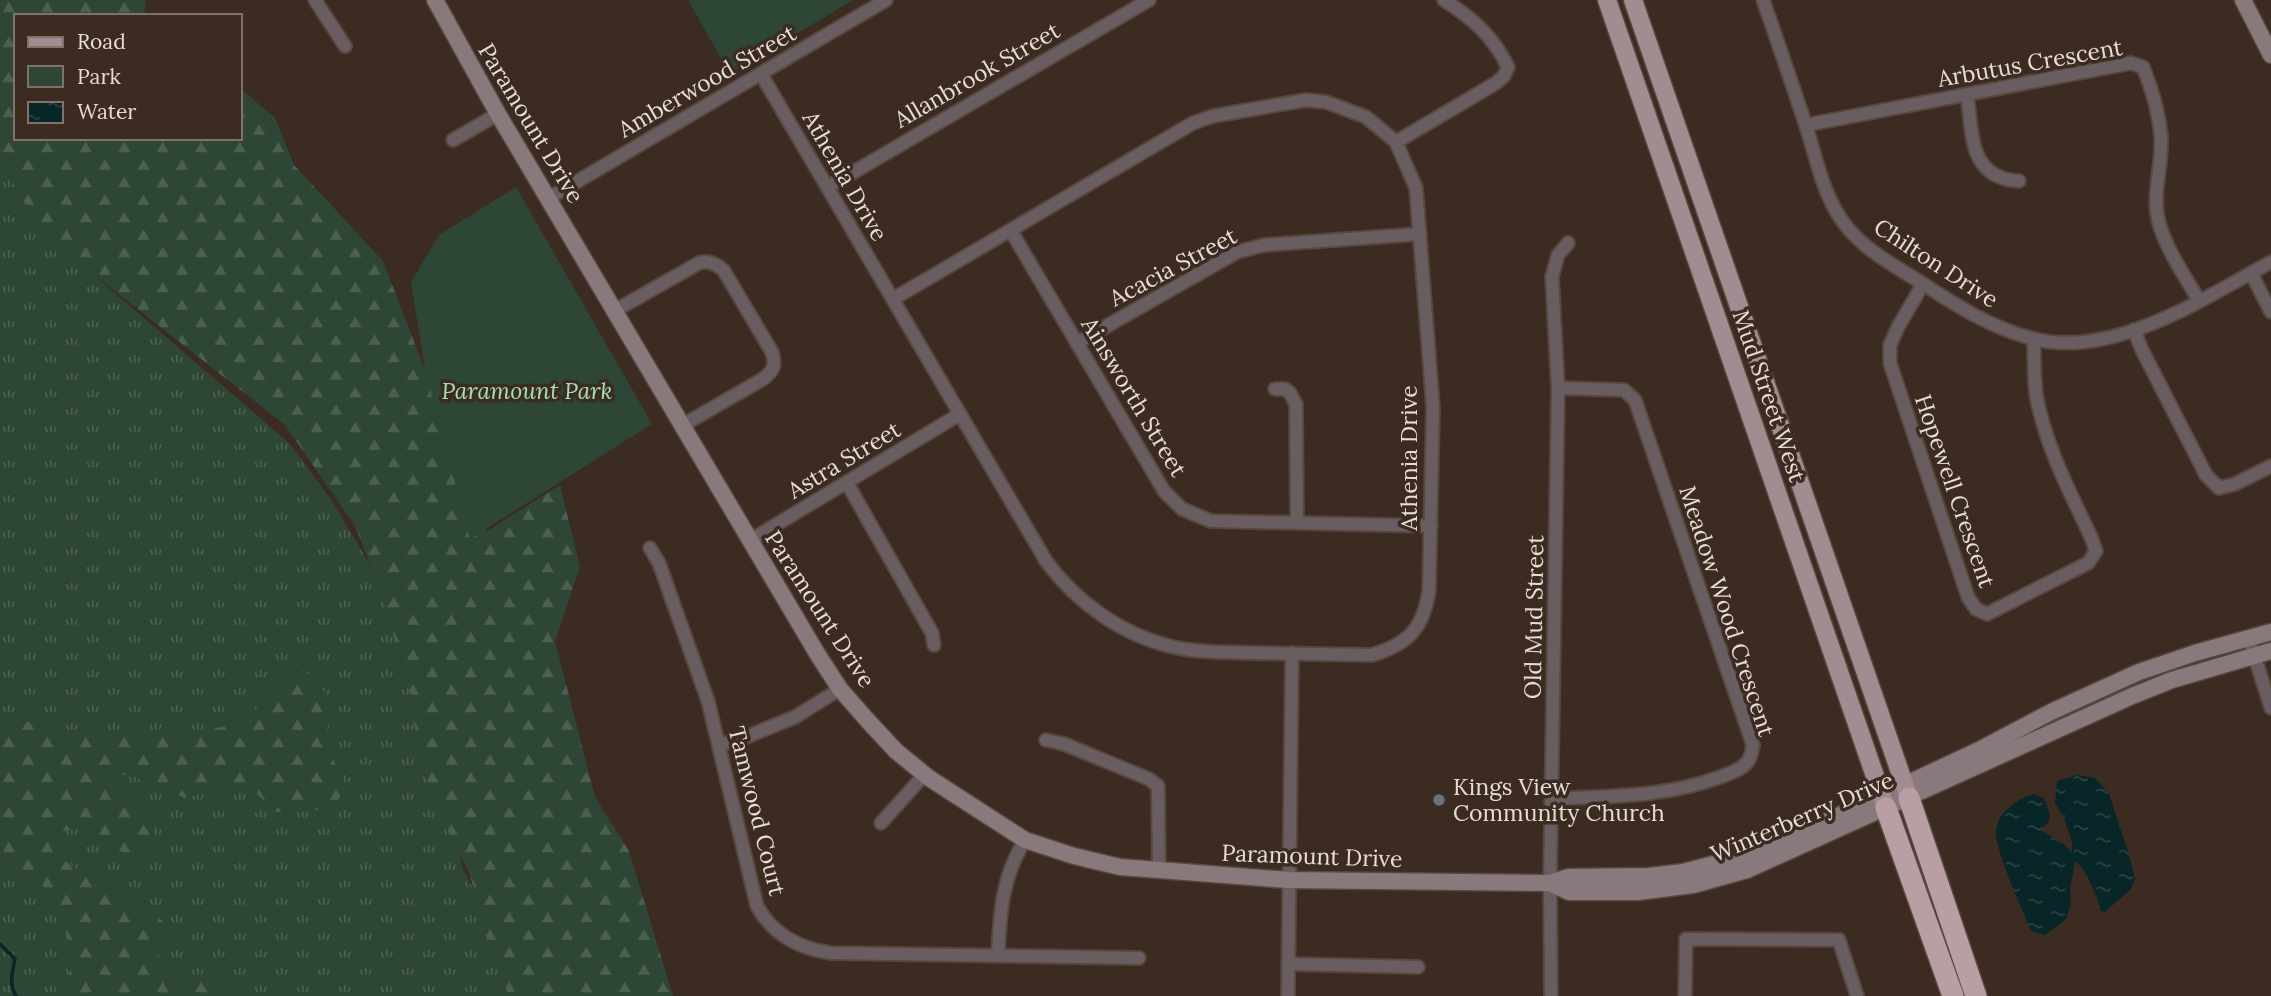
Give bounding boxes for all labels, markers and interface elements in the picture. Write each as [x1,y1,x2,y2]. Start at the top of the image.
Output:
legend [14,14,242,140]
street label: Allanbrook Street [888,15,1065,134]
street label: Amberwood Street [612,18,801,144]
text: Road [77,28,126,55]
street label: Arbutus Crescent [1934,32,2125,93]
street label: Paramount Drive [472,38,591,208]
text: Park [77,63,121,90]
text: Water [77,98,136,125]
street label: Athenia Drive [796,105,894,246]
street label: Chilton Drive [1869,212,2004,314]
street label: Acacia Street [1103,221,1242,313]
street label: Mud Street West [1726,306,1813,486]
street label: Ainsworth Street [1075,311,1194,482]
park label: Paramount Park [441,376,613,405]
street label: Athenia Drive [1394,385,1423,532]
street label: Hopewell Crescent [1909,390,2002,591]
street label: Astra Street [781,414,906,505]
street label: Meadow Wood Crescent [1673,482,1782,740]
street label: Paramount Drive [759,525,882,693]
street label: Old Mud Street [1518,535,1549,699]
street label: Tamwood Court [722,723,793,899]
street label: Winterberry Drive [1706,765,1898,868]
place label: Kings View Community Church [1453,772,1665,827]
marker: Kings View Community Church [1431,792,1447,808]
street label: Paramount Drive [1221,838,1403,873]

